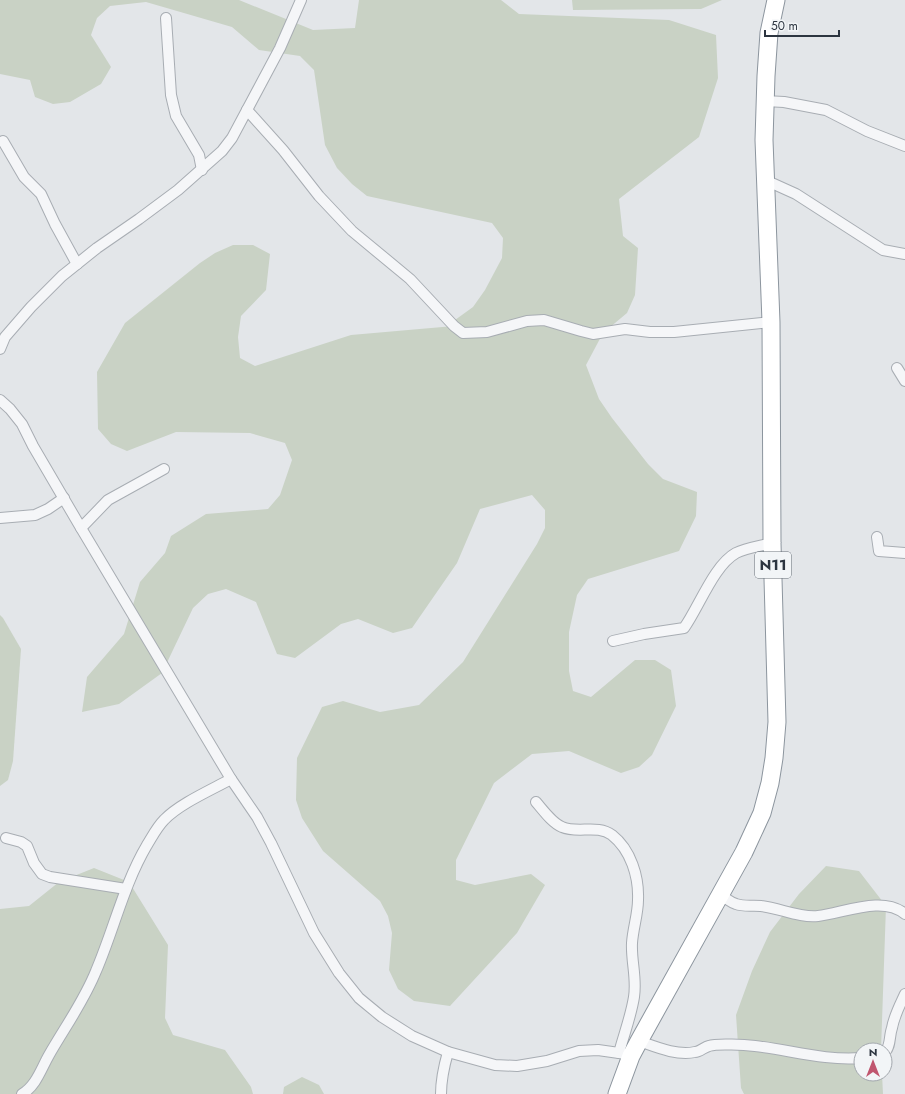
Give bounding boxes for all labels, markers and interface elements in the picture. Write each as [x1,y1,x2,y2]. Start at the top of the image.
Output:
scale bar [765,12,839,38]
text: 50 m [771,17,798,35]
road number: N11 [755,552,791,578]
north arrow [853,1042,893,1082]
text: N [869,1044,877,1060]

